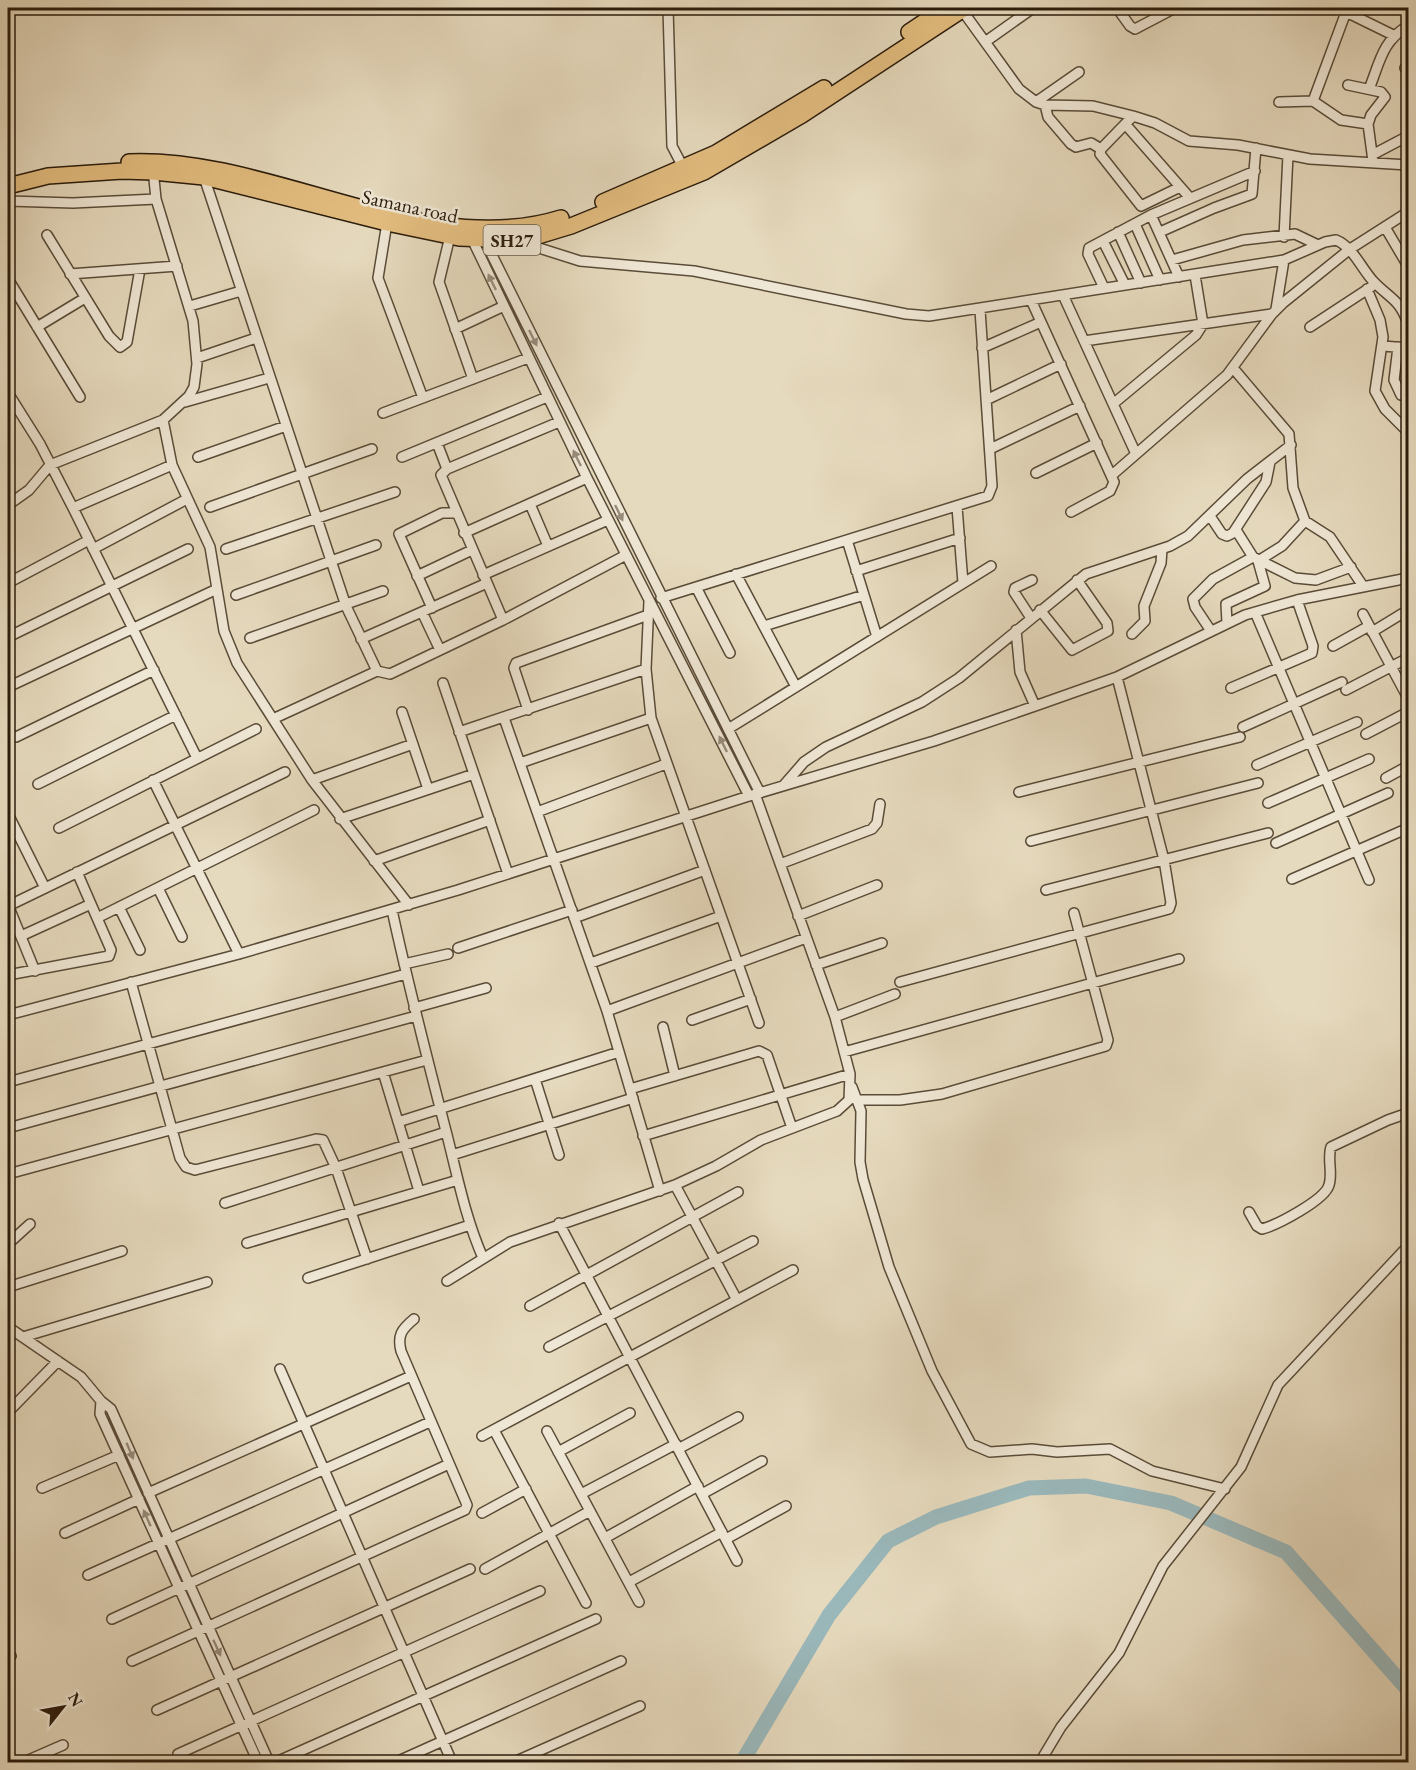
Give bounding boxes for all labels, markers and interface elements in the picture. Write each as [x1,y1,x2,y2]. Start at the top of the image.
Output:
street label: Samana road [360,183,461,229]
road number: SH27 [484,225,540,255]
one-way arrow [488,274,497,291]
one-way arrow [528,330,538,347]
one-way arrow [572,449,581,466]
one-way arrow [614,504,624,522]
one-way arrow [718,735,727,752]
one-way arrow [125,1442,134,1459]
one-way arrow [143,1509,152,1526]
one-way arrow [213,1639,222,1657]
north arrow [33,1677,93,1737]
text: N [63,1689,88,1711]

